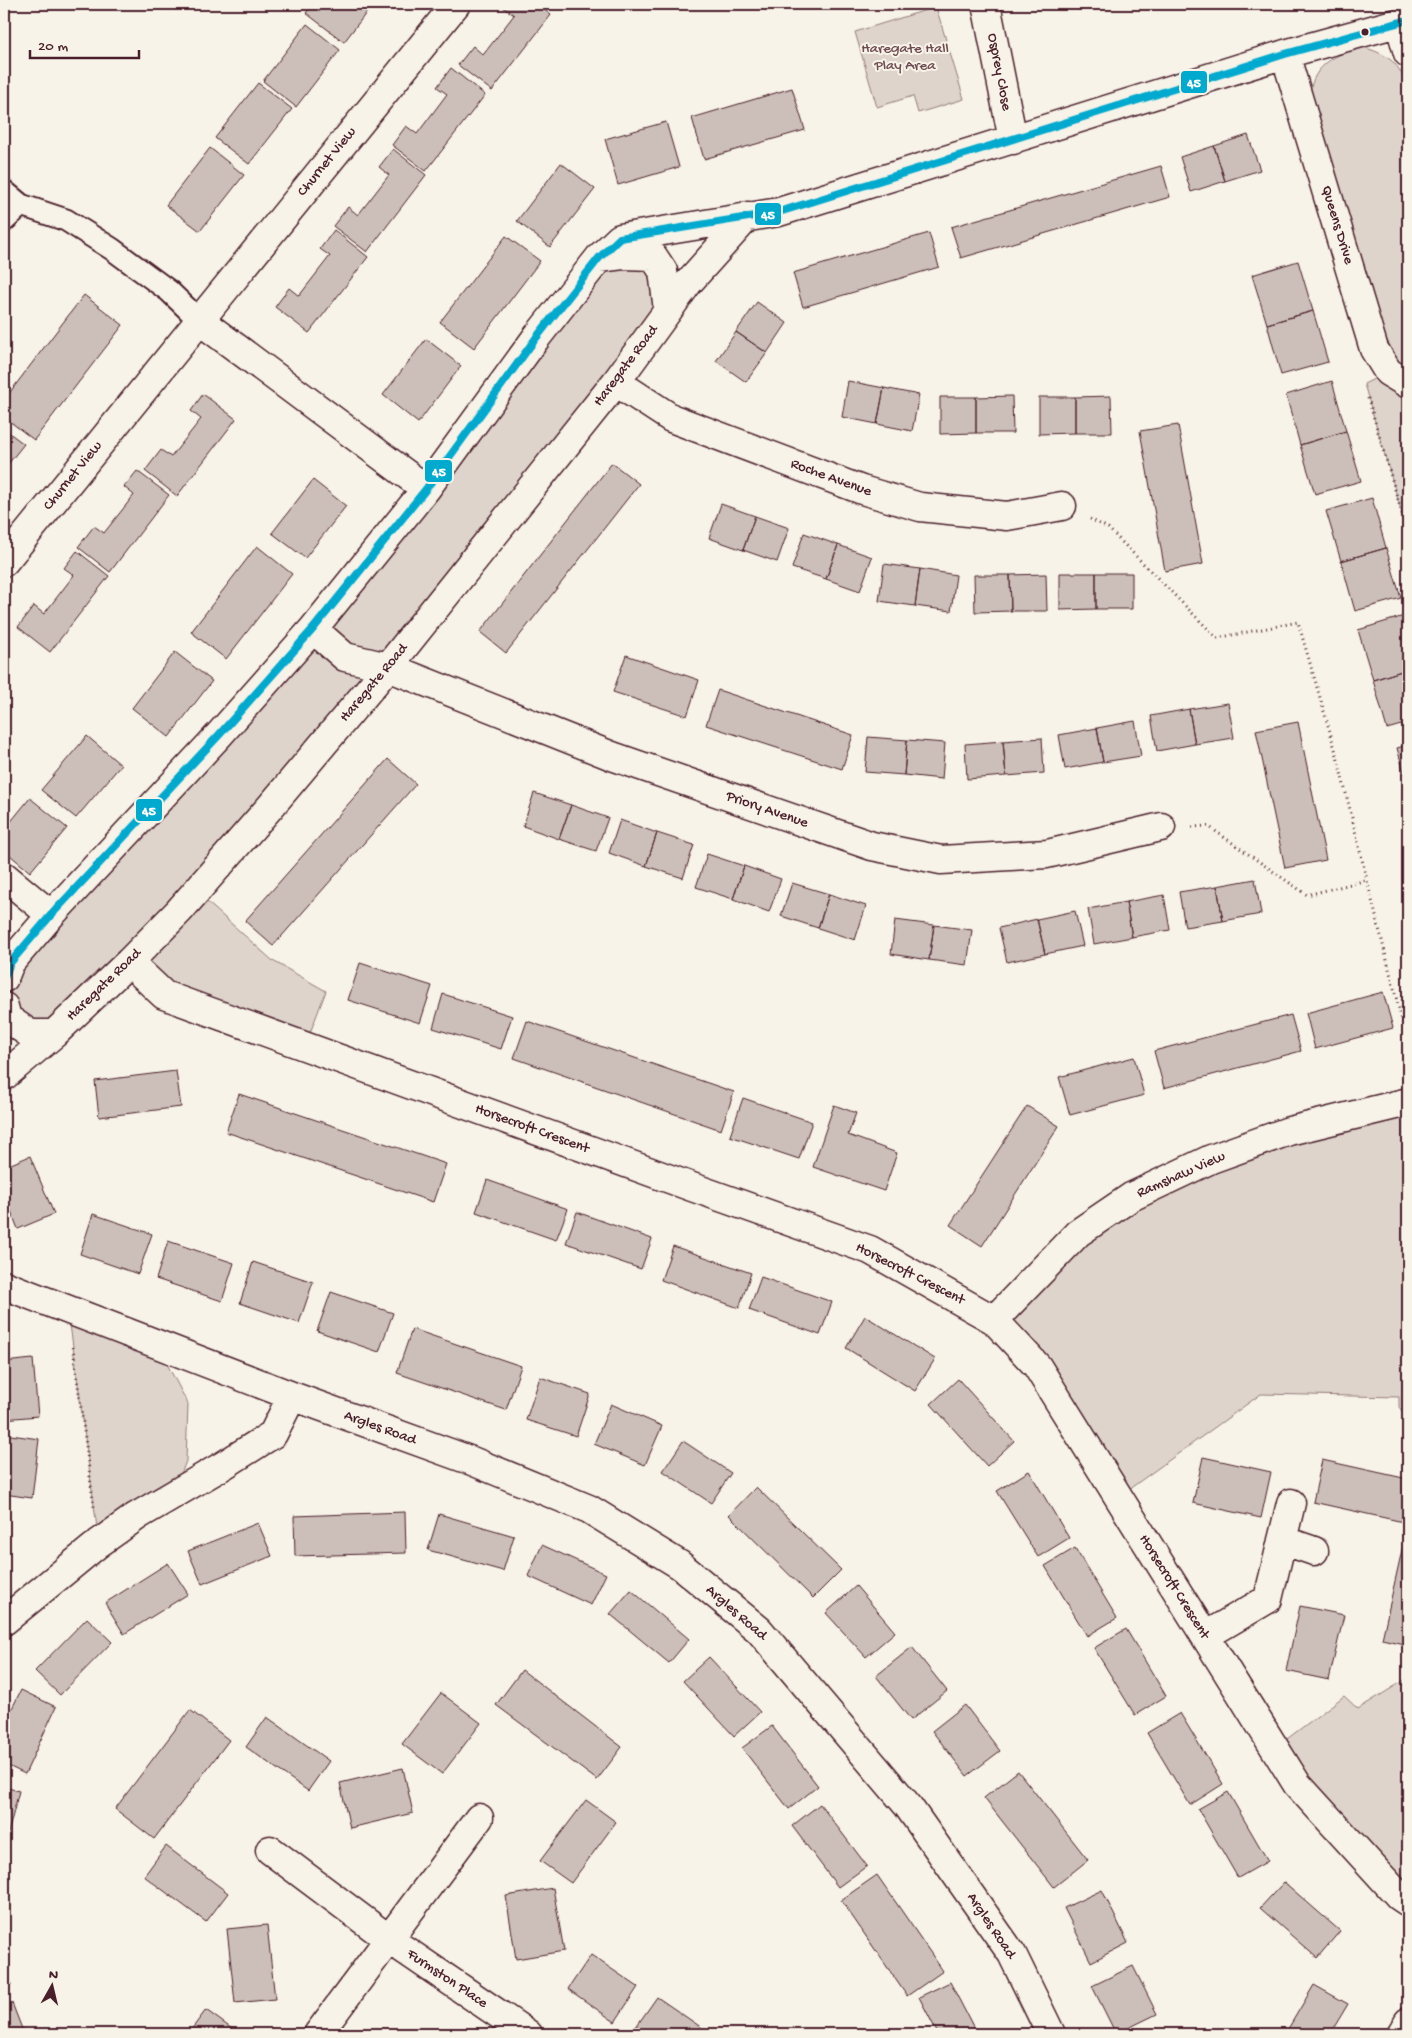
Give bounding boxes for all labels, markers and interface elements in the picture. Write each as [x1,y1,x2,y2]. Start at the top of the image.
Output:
unlabelled marker [1360,27,1370,37]
scale bar [30,28,139,60]
street label: Osprey Close [983,32,1015,112]
text: 20 m [38,38,68,56]
park label: Haregate Hall Play Area [861,40,949,75]
line badge: 45 [1180,70,1208,94]
text: 45 [1186,76,1202,93]
street label: Churnet View [294,123,361,200]
street label: Queens Drive [1316,183,1358,267]
line badge: 45 [754,202,782,226]
text: 45 [760,208,776,225]
street label: Haregate Road [590,321,663,410]
street label: Churnet View [40,437,107,514]
street label: Roche Avenue [788,455,874,501]
line badge: 45 [424,459,453,483]
text: 45 [431,465,447,482]
street label: Haregate Road [336,639,413,726]
street label: Priory Avenue [722,787,811,833]
line badge: 45 [135,798,163,822]
text: 45 [141,804,157,821]
street label: Haregate Road [63,944,146,1025]
street label: Horsecroft Crescent [472,1100,593,1159]
street label: Ramshaw View [1134,1147,1228,1203]
street label: Horsecroft Crescent [852,1239,969,1310]
street label: Argles Road [341,1407,420,1450]
street label: Horsecroft Crescent [1135,1531,1214,1644]
street label: Argles Road [702,1581,771,1645]
street label: Argles Road [962,1890,1020,1963]
street label: Furmston Place [402,1945,491,2013]
north arrow [28,1960,78,2010]
text: N [48,1967,59,1985]

